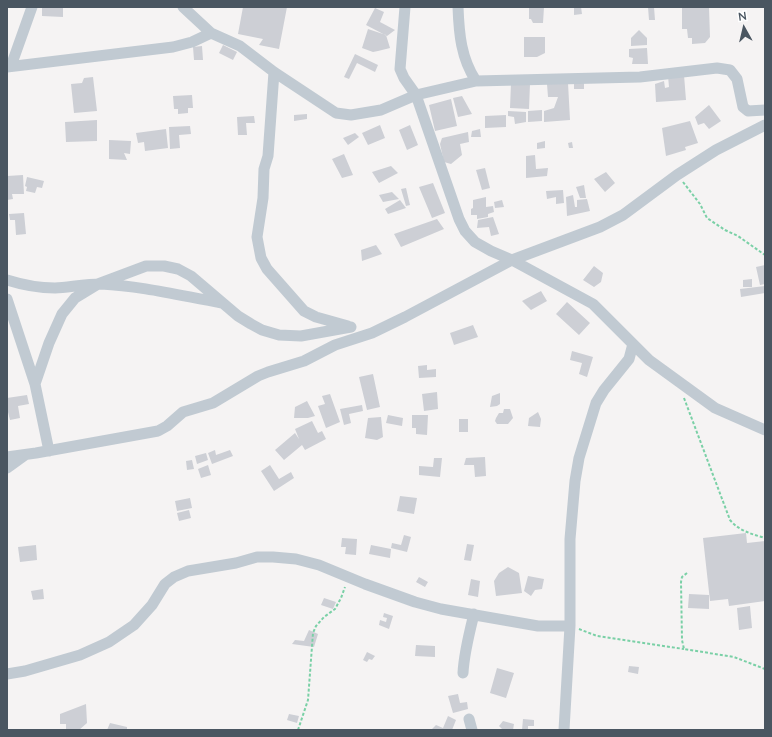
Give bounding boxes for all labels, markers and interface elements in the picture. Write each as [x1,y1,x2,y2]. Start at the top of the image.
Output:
north arrow [724,8,764,48]
text: N [737,9,747,23]

